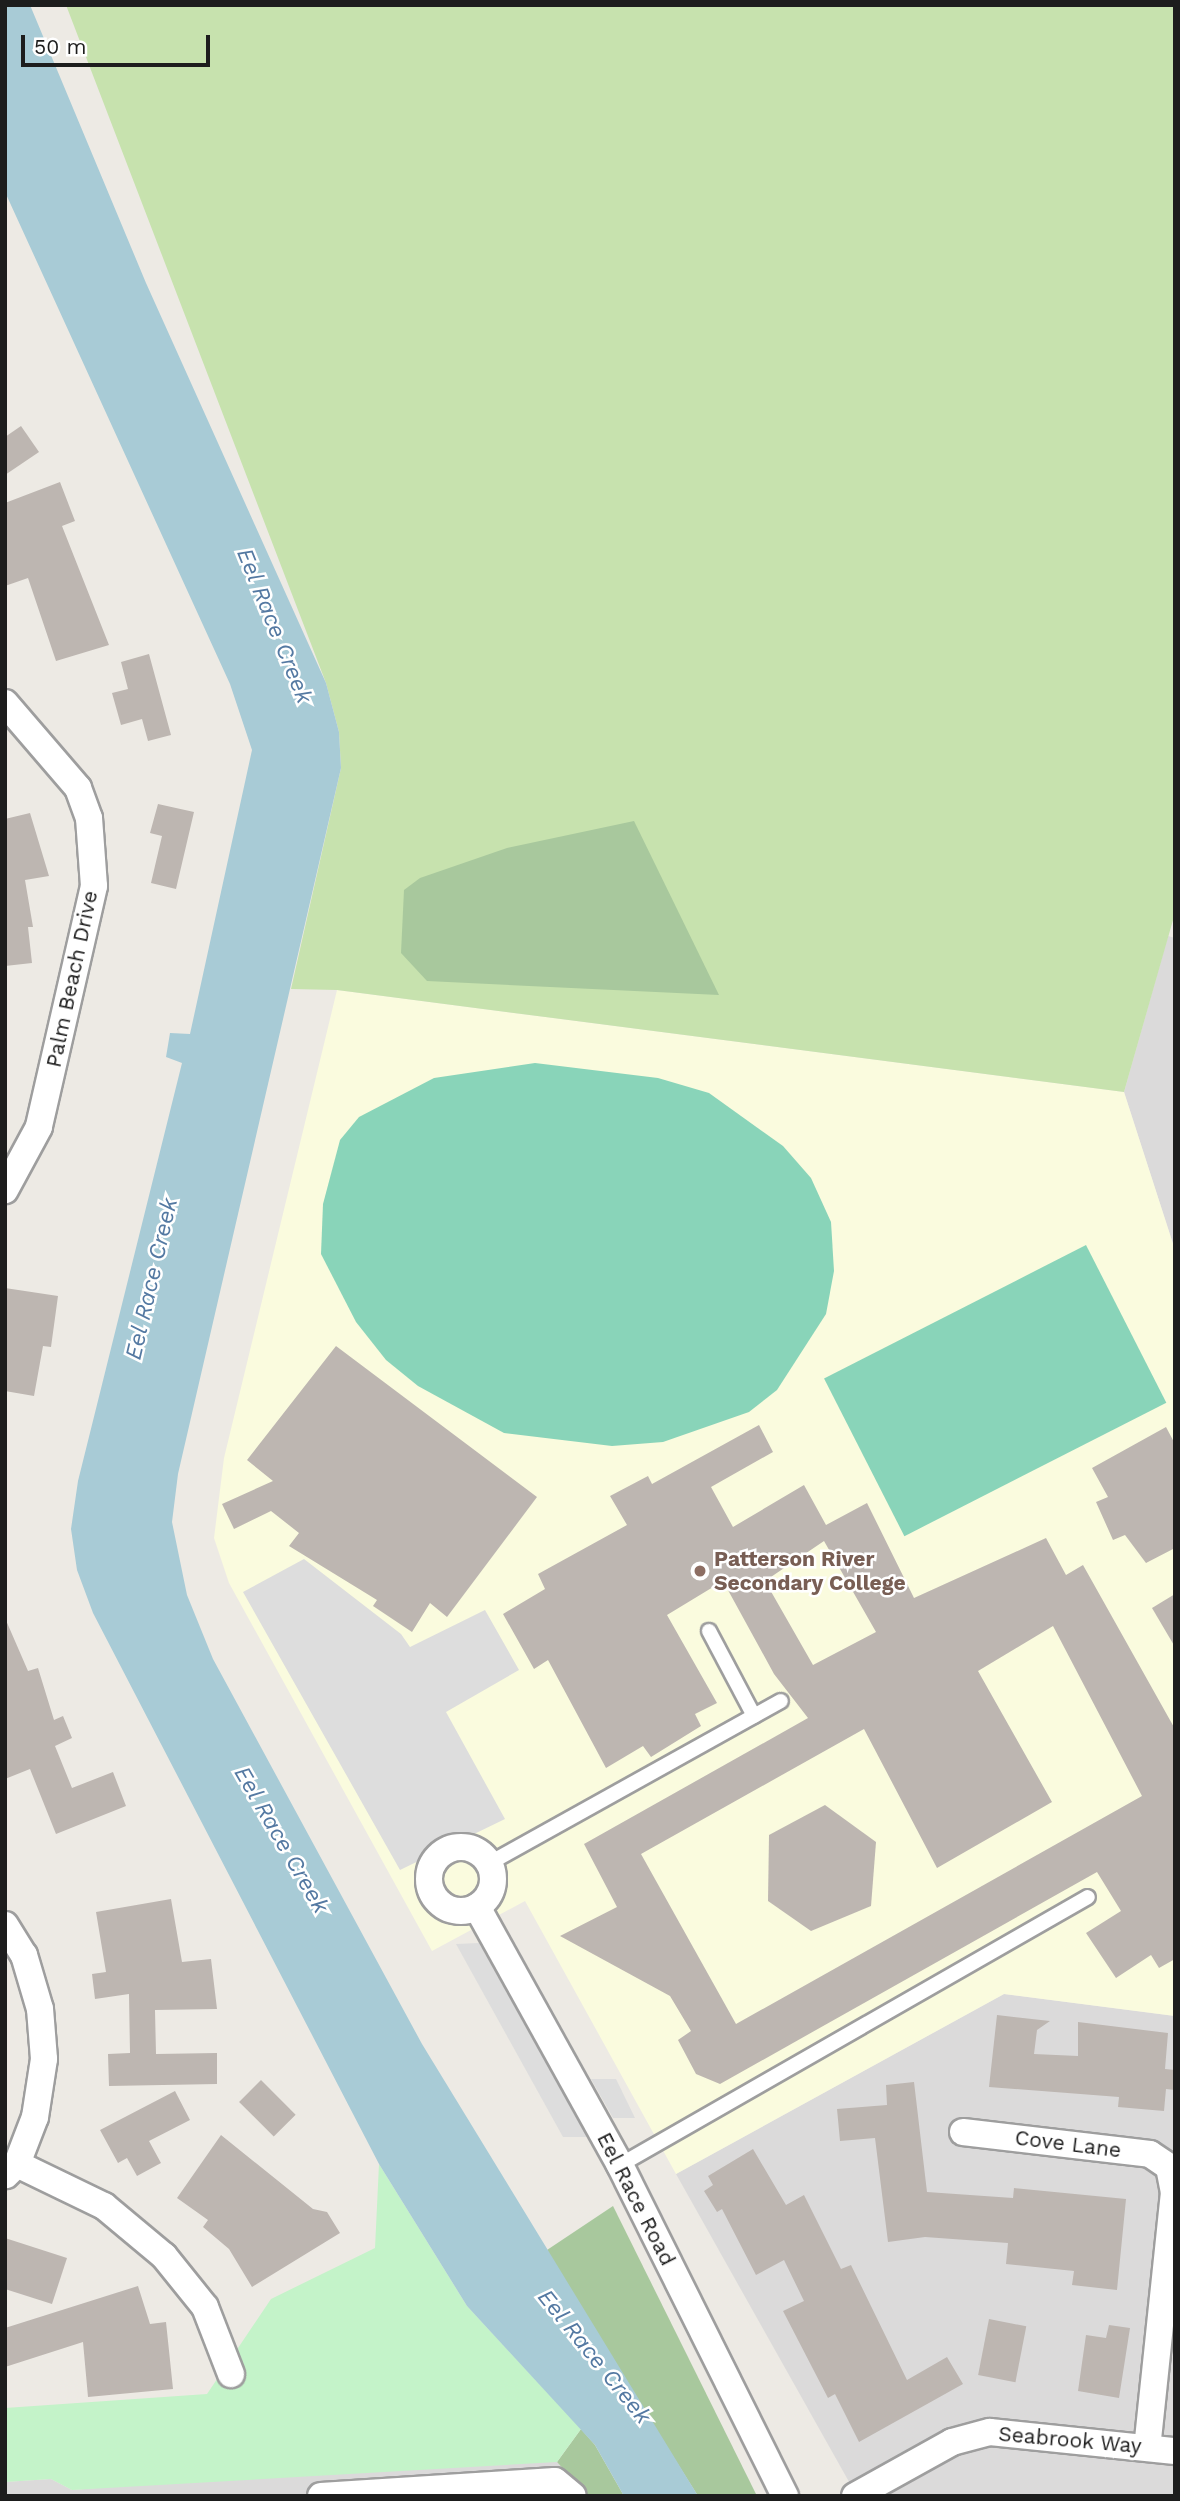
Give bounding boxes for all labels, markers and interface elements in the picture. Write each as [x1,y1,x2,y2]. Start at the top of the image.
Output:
scale bar [24,21,214,65]
text: 50 m [34,34,86,59]
water label: Eel Race Creek [230,544,318,708]
street label: Palm Beach Drive [41,888,103,1070]
water label: Eel Race Creek [120,1195,184,1363]
place label: Patterson River Secondary College [714,1546,906,1596]
marker: Patterson River Secondary College [692,1563,708,1579]
water label: Eel Race Creek [228,1761,334,1919]
street label: Cove Lane [1013,2125,1123,2163]
street label: Eel Race Road [591,2128,681,2270]
water label: Eel Race Creek [531,2284,657,2430]
street label: Seabrook Way [997,2421,1143,2459]

